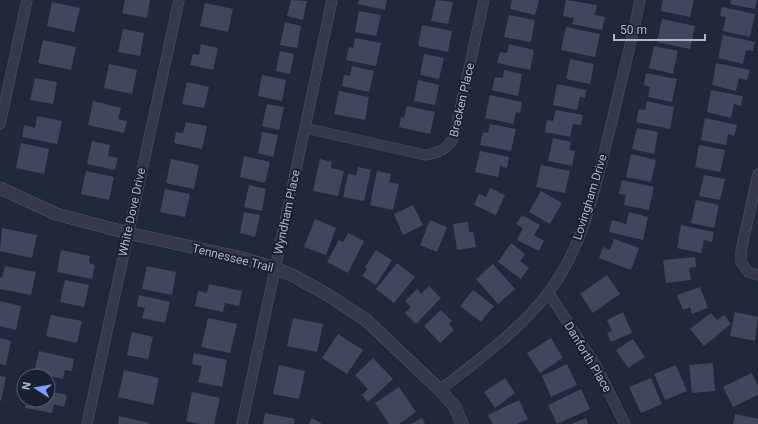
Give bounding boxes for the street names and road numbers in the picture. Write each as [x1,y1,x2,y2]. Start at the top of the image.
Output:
street label: Bracken Place [447,62,477,138]
street label: Lovingham Drive [570,152,610,242]
street label: White Dove Drive [116,166,148,258]
street label: Wyndham Place [271,168,303,256]
street label: Tennessee Trail [191,241,275,275]
street label: Danforth Place [562,319,614,395]

